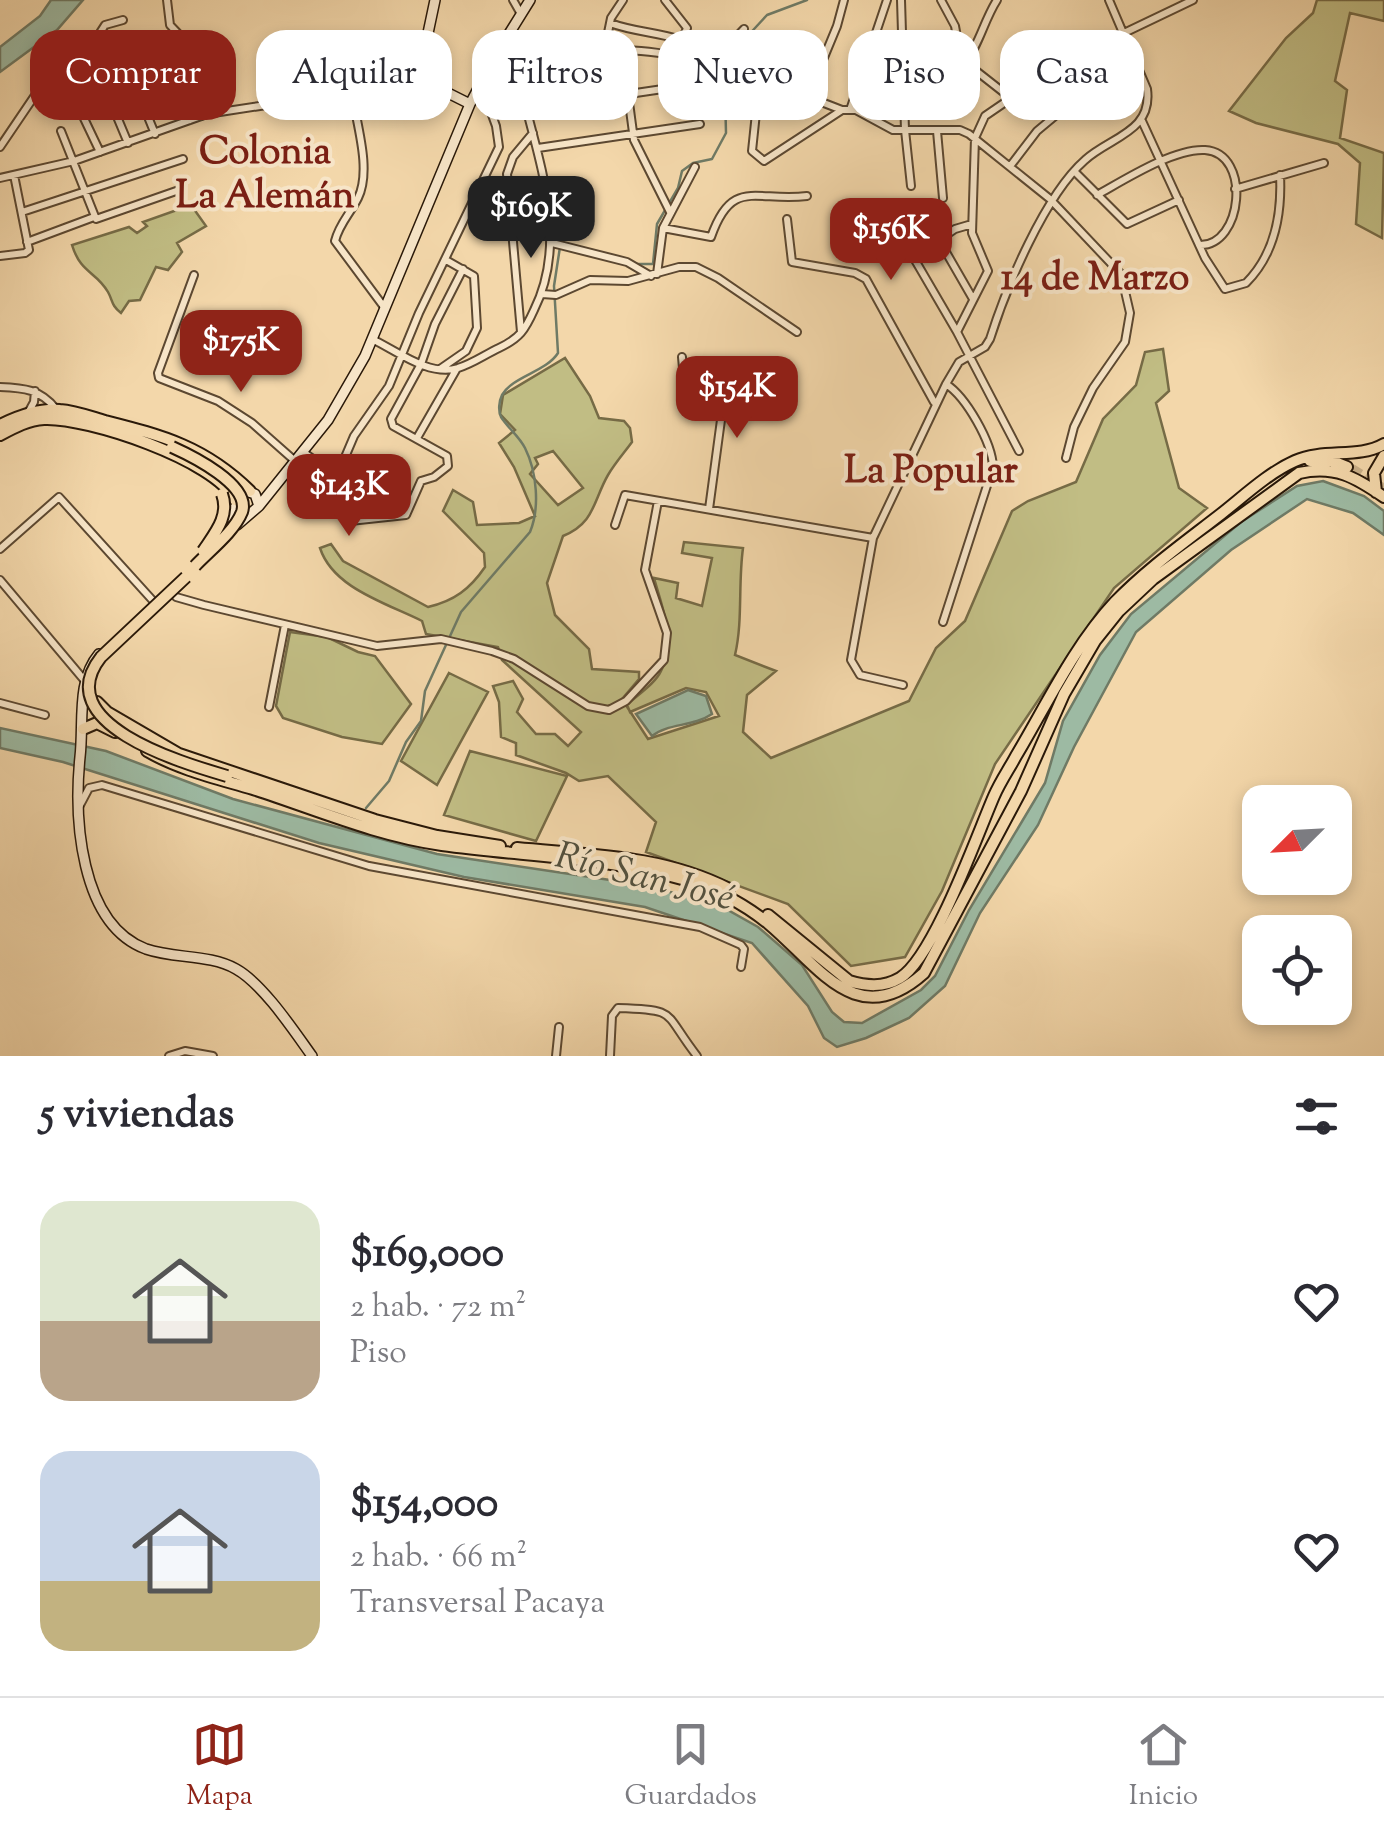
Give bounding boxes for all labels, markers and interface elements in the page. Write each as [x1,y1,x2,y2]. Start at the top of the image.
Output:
chip: Comprar [30,30,236,120]
chip: Alquilar [256,30,452,120]
chip: Filtros [472,30,638,120]
chip: Nuevo [658,30,828,120]
chip: Piso [848,30,980,120]
chip: Casa [1000,30,1144,120]
district label: Colonia La Alemán [176,127,355,225]
pin: $169K [461,176,601,261]
text: $169K [490,185,572,231]
pin: $156K [821,198,961,283]
text: $156K [852,207,930,253]
district label: 14 de Marzo [1001,253,1189,307]
pin: $175K [171,310,311,395]
text: $175K [202,319,280,365]
pin: $154K [667,356,807,441]
text: $154K [698,365,776,411]
district label: La Popular [844,446,1019,500]
pin: $143K [279,454,419,539]
text: $143K [309,463,389,509]
north arrow [1242,785,1352,895]
map controls [1242,785,1352,1025]
water label: Río San José [549,831,739,927]
button: locate [1242,915,1352,1025]
text: 5 viviendas [40,1086,234,1146]
icon: filters [1289,1089,1344,1144]
text: $169,000 [350,1225,504,1285]
icon: home [120,1241,240,1361]
icon: heart [1289,1274,1344,1329]
text: 2 hab. · 72 m² [350,1285,526,1331]
text: Piso [350,1331,407,1377]
text: $154,000 [350,1475,498,1535]
icon: home [120,1491,240,1611]
icon: heart [1289,1524,1344,1579]
text: 2 hab. · 66 m² [350,1535,527,1581]
text: Transversal Pacaya [350,1581,605,1627]
tab: Mapa [186,1717,253,1817]
tab: Guardados [625,1717,757,1817]
tab: Inicio [1129,1717,1198,1817]

